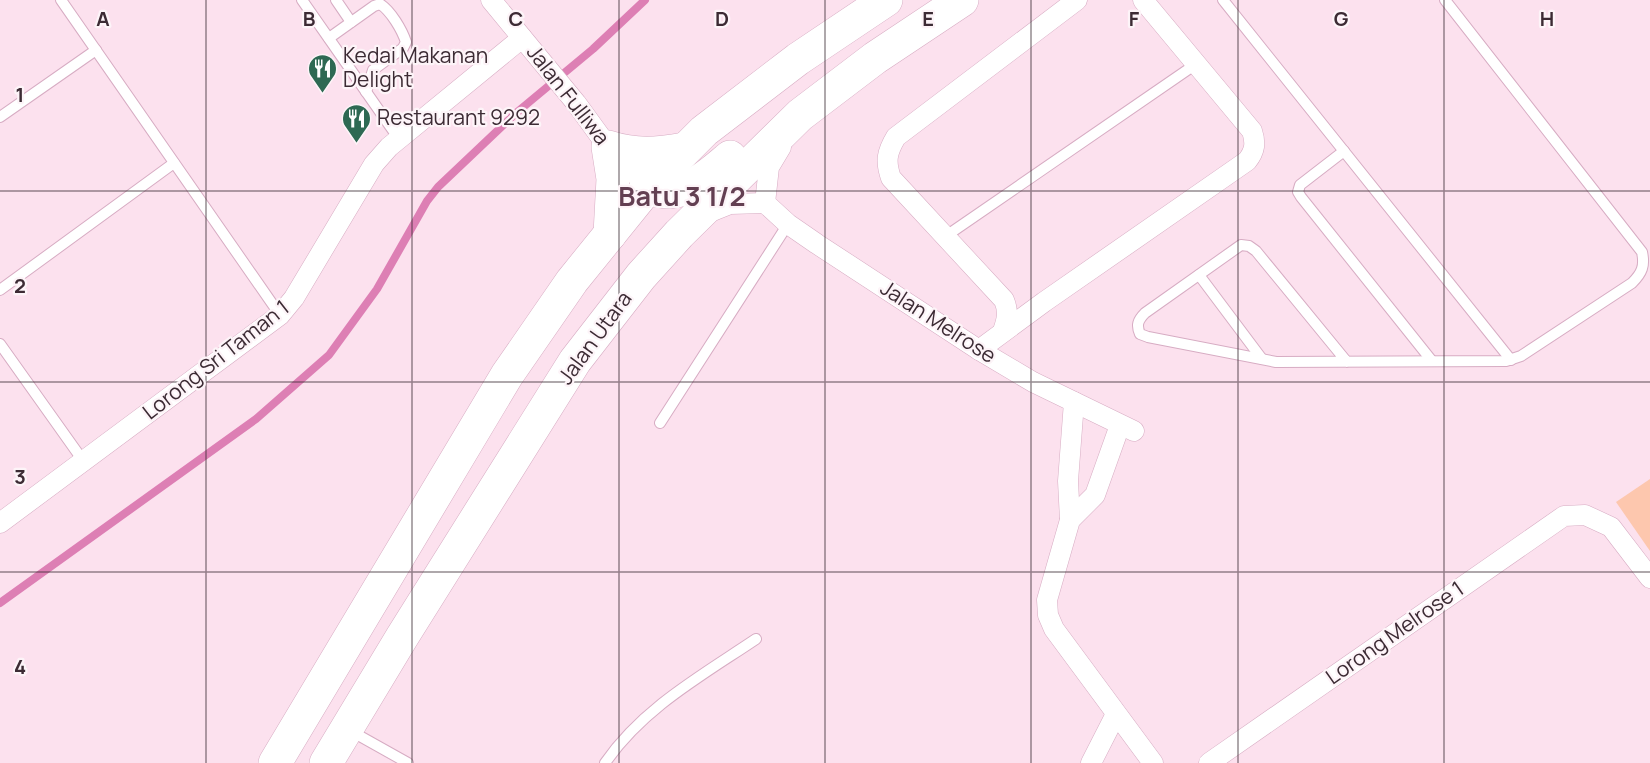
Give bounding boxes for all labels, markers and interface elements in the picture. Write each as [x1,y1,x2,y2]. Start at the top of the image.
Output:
text: A [96,5,110,32]
text: B [303,5,316,32]
text: C [509,5,523,32]
text: D [715,5,729,32]
text: E [922,5,934,32]
text: F [1129,5,1140,32]
text: G [1334,5,1349,32]
text: H [1540,5,1554,32]
street label: Jalan Fulliwa [521,39,617,150]
place label: Kedai Makanan Delight [343,41,488,93]
restaurant icon: Kedai Makanan Delight [306,52,338,94]
text: 1 [16,81,24,108]
restaurant icon: Restaurant 9292 [340,102,372,144]
place label: Restaurant 9292 [377,103,540,131]
district label: Batu 3 1/2 [618,177,746,214]
text: 2 [14,272,26,299]
street label: Jalan Melrose [875,273,1002,369]
street label: Jalan Utara [551,285,637,389]
street label: Lorong Sri Taman 1 [136,293,294,425]
text: 3 [14,463,26,490]
street label: Lorong Melrose 1 [1320,574,1469,690]
text: 4 [14,653,26,680]

